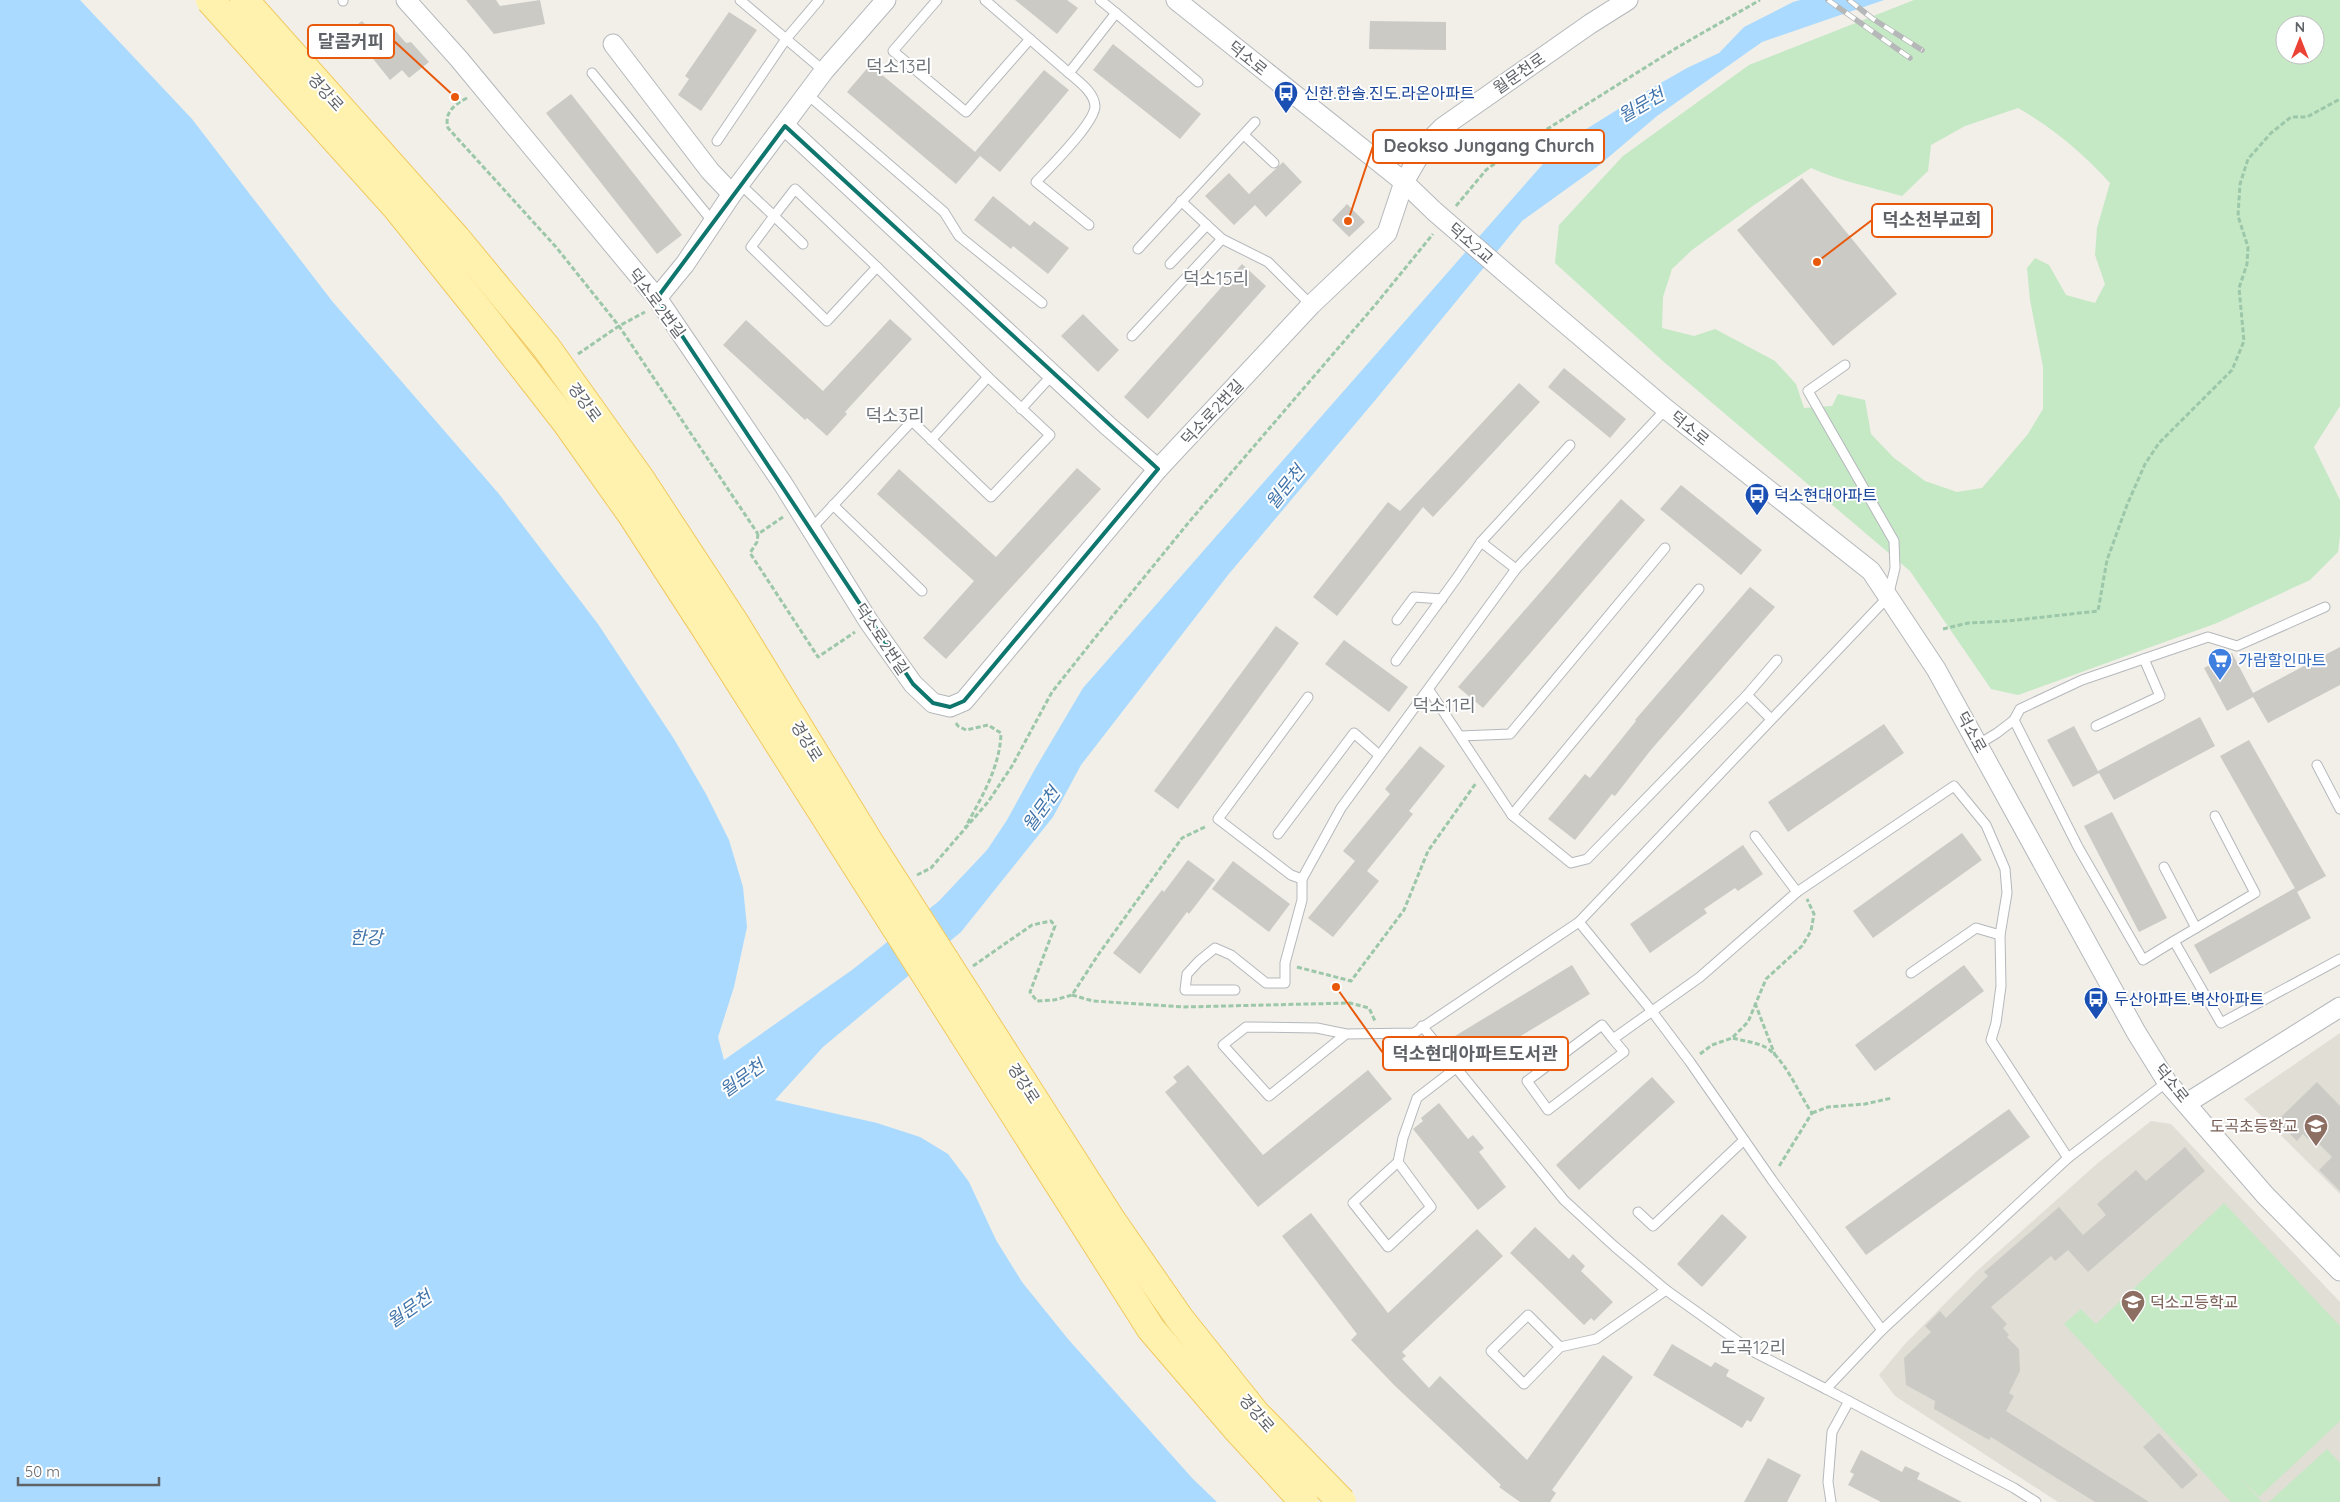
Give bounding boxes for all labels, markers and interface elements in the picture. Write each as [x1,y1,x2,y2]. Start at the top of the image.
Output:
north arrow [2275,15,2325,65]
text: N [2295,18,2305,36]
callout: 달콤커피 [308,25,394,58]
text: 달콤커피 [318,30,384,53]
street label: 덕소로 [1225,36,1272,80]
street label: 월문천로 [1489,48,1549,98]
district label: 덕소13리 [866,55,932,78]
street label: 경강로 [304,69,348,115]
bus stop icon: 신한.한솔.진도.라온아파트 [1273,80,1299,114]
water label: 월문천 [1614,81,1670,127]
place label: 신한.한솔.진도.라온아파트 [1304,83,1475,103]
callout: Deokso Jungang Church [1373,130,1604,163]
text: Deokso Jungang Church [1384,134,1594,157]
callout: 덕소천부교회 [1872,204,1992,237]
text: 덕소천부교회 [1882,208,1982,231]
street label: 덕소2교 [1444,218,1498,268]
street label: 덕소로2번길 [624,264,690,342]
district label: 덕소15리 [1183,267,1249,290]
street label: 덕소로2번길 [1177,375,1247,449]
street label: 경강로 [564,378,606,426]
district label: 덕소3리 [865,404,925,427]
street label: 덕소로 [1667,406,1714,450]
water label: 월문천 [1260,459,1311,514]
bus stop icon: 덕소현대아파트 [1744,482,1770,516]
place label: 덕소현대아파트 [1774,485,1877,505]
street label: 덕소로2번길 [851,599,913,679]
supermarket icon: 가람할인마트 [2207,647,2233,681]
place label: 가람할인마트 [2238,650,2326,670]
district label: 덕소11리 [1413,694,1476,717]
street label: 덕소로 [1953,708,1992,756]
street label: 경강로 [787,717,827,765]
water label: 월문천 [1017,780,1066,836]
water label: 한강 [349,926,385,949]
bus stop icon: 두산아파트.벽산아파트 [2083,986,2109,1020]
place label: 두산아파트.벽산아파트 [2114,989,2264,1009]
callout: 덕소현대아파트도서관 [1383,1037,1568,1070]
text: 덕소현대아파트도서관 [1392,1042,1558,1065]
water label: 월문천 [715,1053,771,1102]
street label: 경강로 [1004,1059,1045,1107]
street label: 덕소로 [2150,1060,2194,1107]
school or university icon: 도곡초등학교 [2303,1113,2329,1147]
place label: 도곡초등학교 [2210,1116,2298,1136]
water label: 월문천 [382,1284,438,1333]
school or university icon: 덕소고등학교 [2120,1289,2146,1323]
place label: 덕소고등학교 [2150,1292,2238,1312]
district label: 도곡12리 [1720,1336,1786,1359]
street label: 경강로 [1235,1390,1279,1436]
scale bar [18,1454,159,1486]
text: 50 m [25,1462,60,1481]

